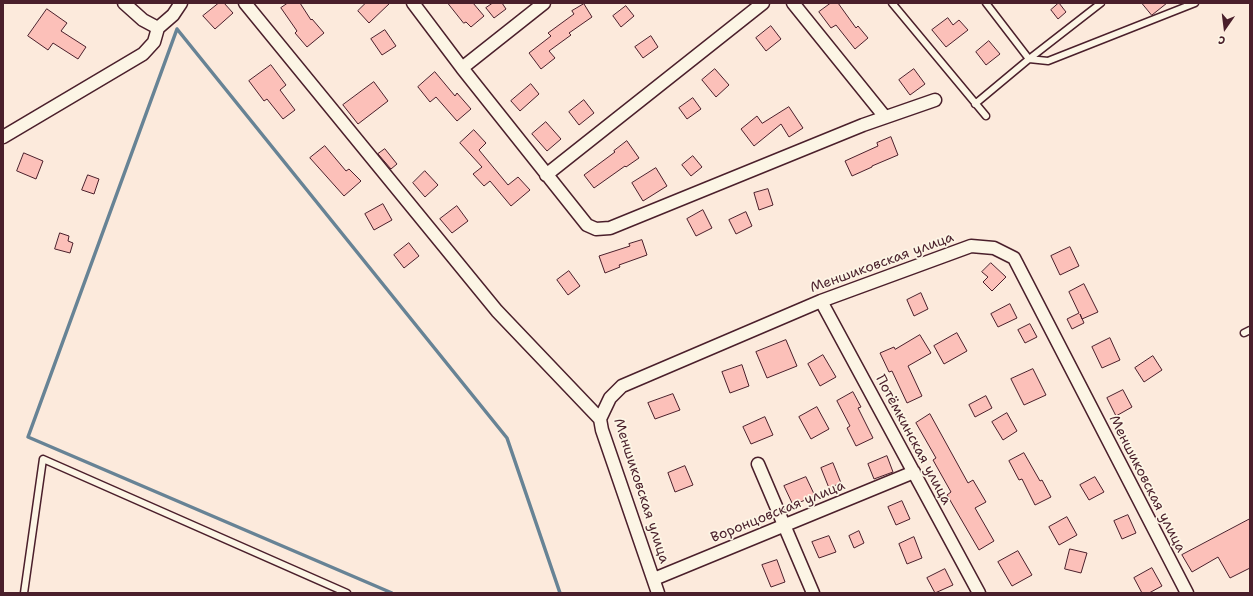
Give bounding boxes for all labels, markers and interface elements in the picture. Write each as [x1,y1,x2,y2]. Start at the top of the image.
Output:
north arrow [1205,8,1245,48]
text: С [1217,32,1227,48]
street label: Меншиковская улица [808,229,956,297]
street label: Потёмкинская улица [872,372,954,508]
street label: Меншиковская улица [1105,413,1189,555]
street label: Меншиковская улица [610,416,672,566]
street label: Воронцовская улица [708,477,848,547]

